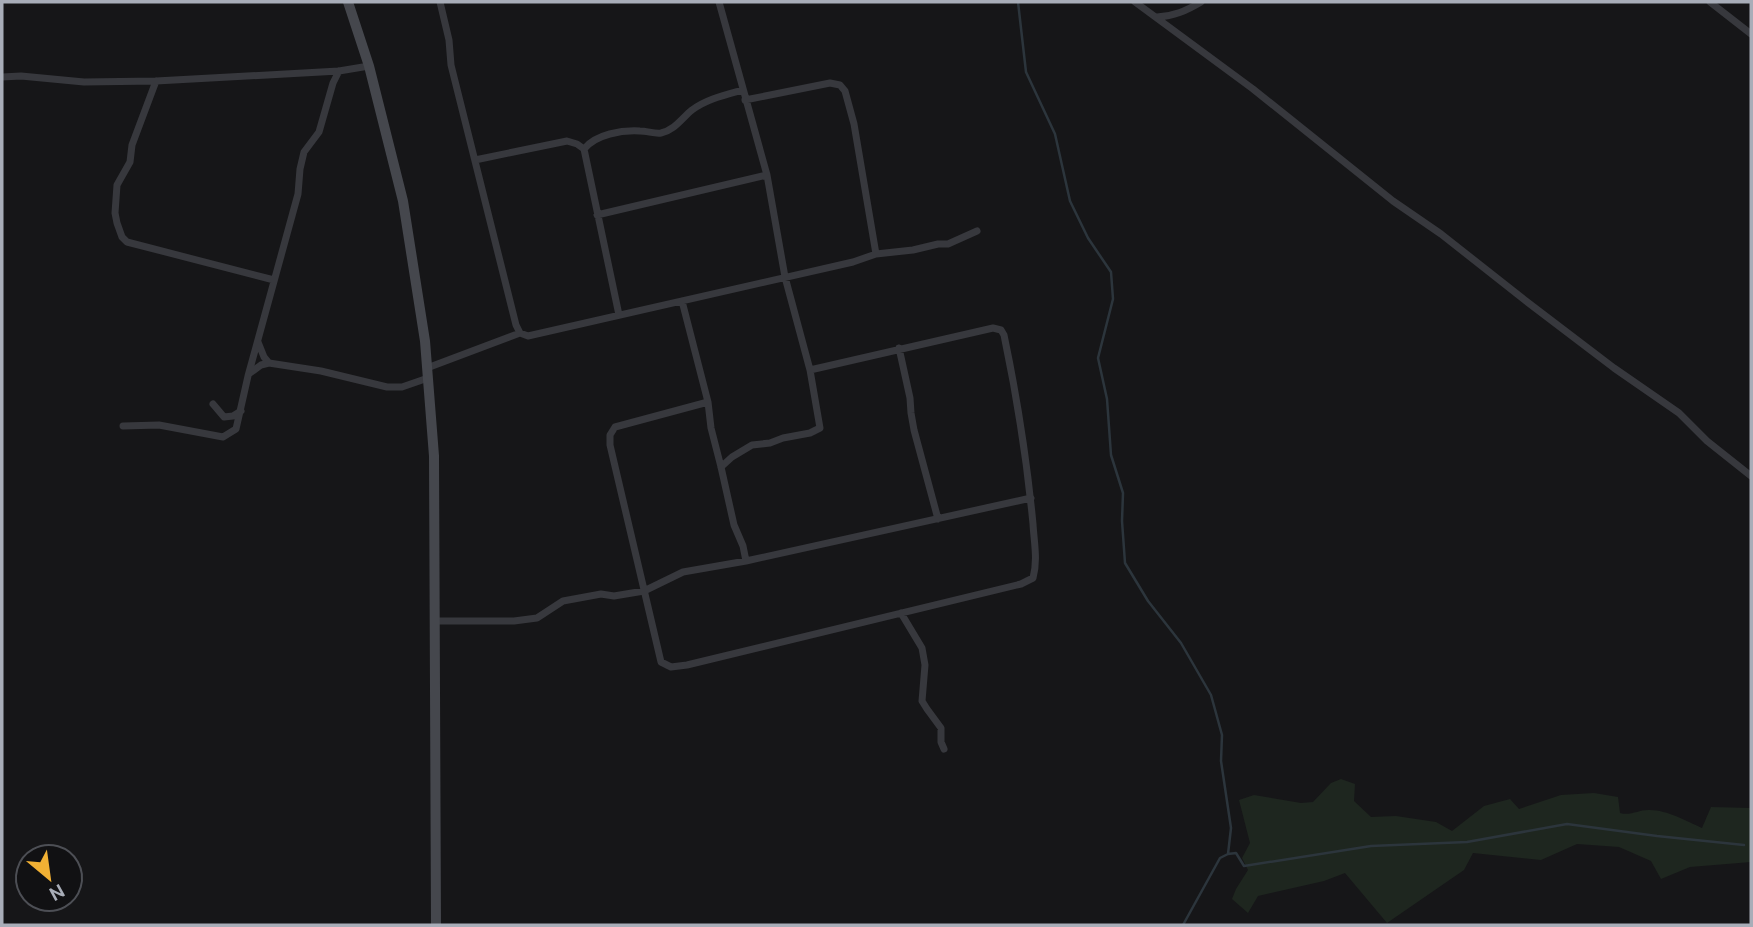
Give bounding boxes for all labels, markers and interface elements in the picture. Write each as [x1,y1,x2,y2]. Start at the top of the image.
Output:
north arrow [14,843,84,913]
text: N [46,880,69,906]

